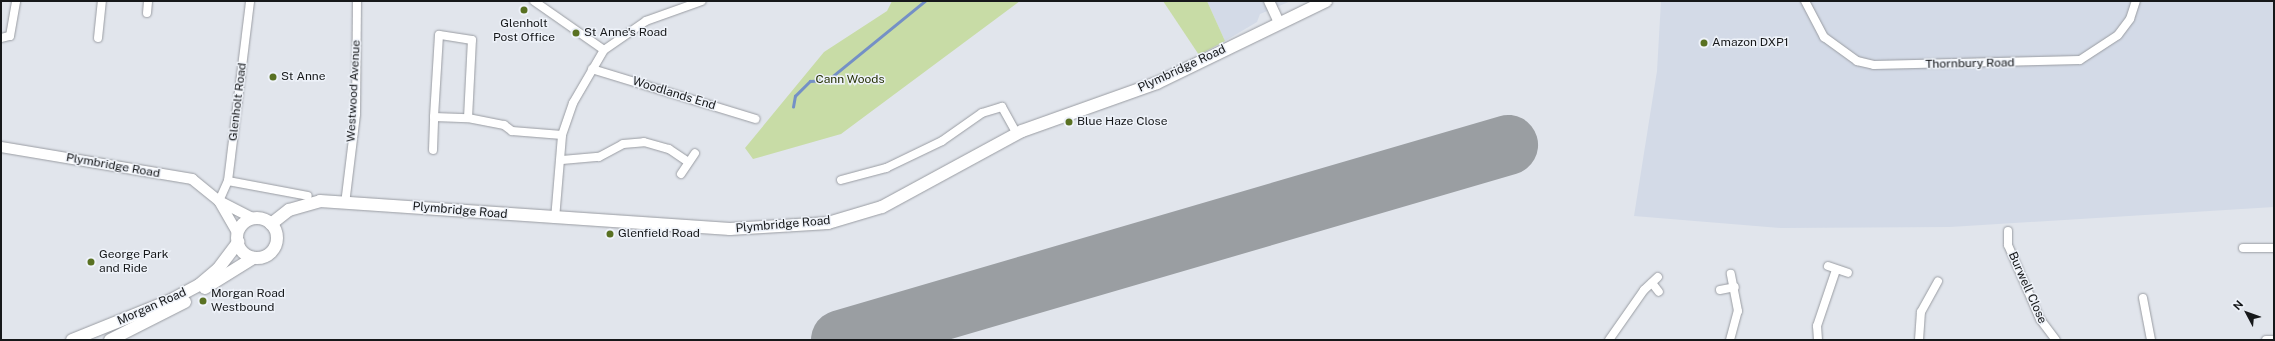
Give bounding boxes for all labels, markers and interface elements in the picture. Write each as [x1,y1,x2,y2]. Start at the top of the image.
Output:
marker: Glenholt Post Office [519,5,529,15]
place label: Glenholt Post Office [493,17,555,45]
place label: St Anne's Road [584,26,667,40]
marker: St Anne's Road [571,28,581,38]
place label: Amazon DXP1 [1712,36,1789,50]
marker: Amazon DXP1 [1699,38,1709,48]
street label: Westwood Avenue [344,40,364,142]
street label: Plymbridge Road [1136,42,1228,96]
street label: Thornbury Road [1925,56,2015,72]
street label: Glenholt Road [226,62,250,142]
place label: St Anne [281,70,326,84]
marker: St Anne [268,72,278,82]
park label: Cann Woods [815,73,885,87]
street label: Woodlands End [631,74,717,114]
place label: Blue Haze Close [1077,115,1168,129]
marker: Blue Haze Close [1064,117,1074,127]
street label: Plymbridge Road [65,151,161,181]
street label: Plymbridge Road [412,200,508,222]
street label: Plymbridge Road [735,214,831,236]
place label: Glenfield Road [618,227,700,241]
marker: Glenfield Road [605,229,615,239]
place label: George Park and Ride [99,248,168,276]
street label: Burwell Close [2005,250,2049,326]
marker: George Park and Ride [86,257,96,267]
street label: Morgan Road [115,285,189,329]
place label: Morgan Road Westbound [211,287,285,315]
north arrow [2227,293,2267,333]
marker: Morgan Road Westbound [198,296,208,306]
text: N [2231,298,2245,312]

